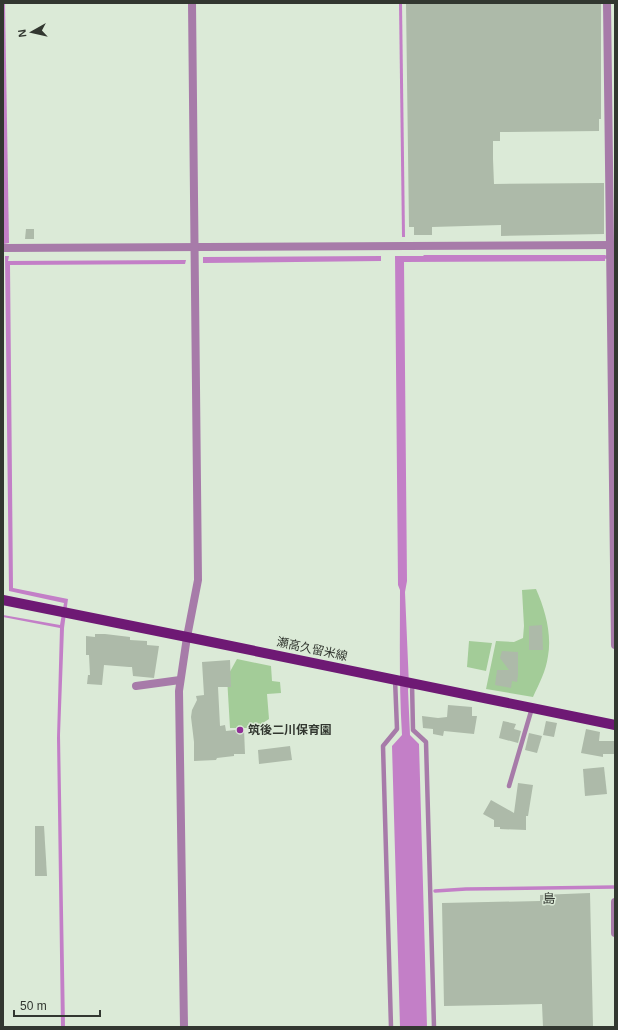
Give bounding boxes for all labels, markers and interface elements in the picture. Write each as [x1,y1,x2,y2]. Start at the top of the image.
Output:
north arrow [12,12,52,52]
text: N [16,29,29,38]
street label: 瀬高久留米線 [275,635,349,663]
place label: 筑後二川保育園 [248,723,332,737]
marker: 筑後二川保育園 [235,725,245,735]
district label: 島 [542,891,556,906]
scale bar [14,992,100,1018]
text: 50 m [20,999,47,1013]

